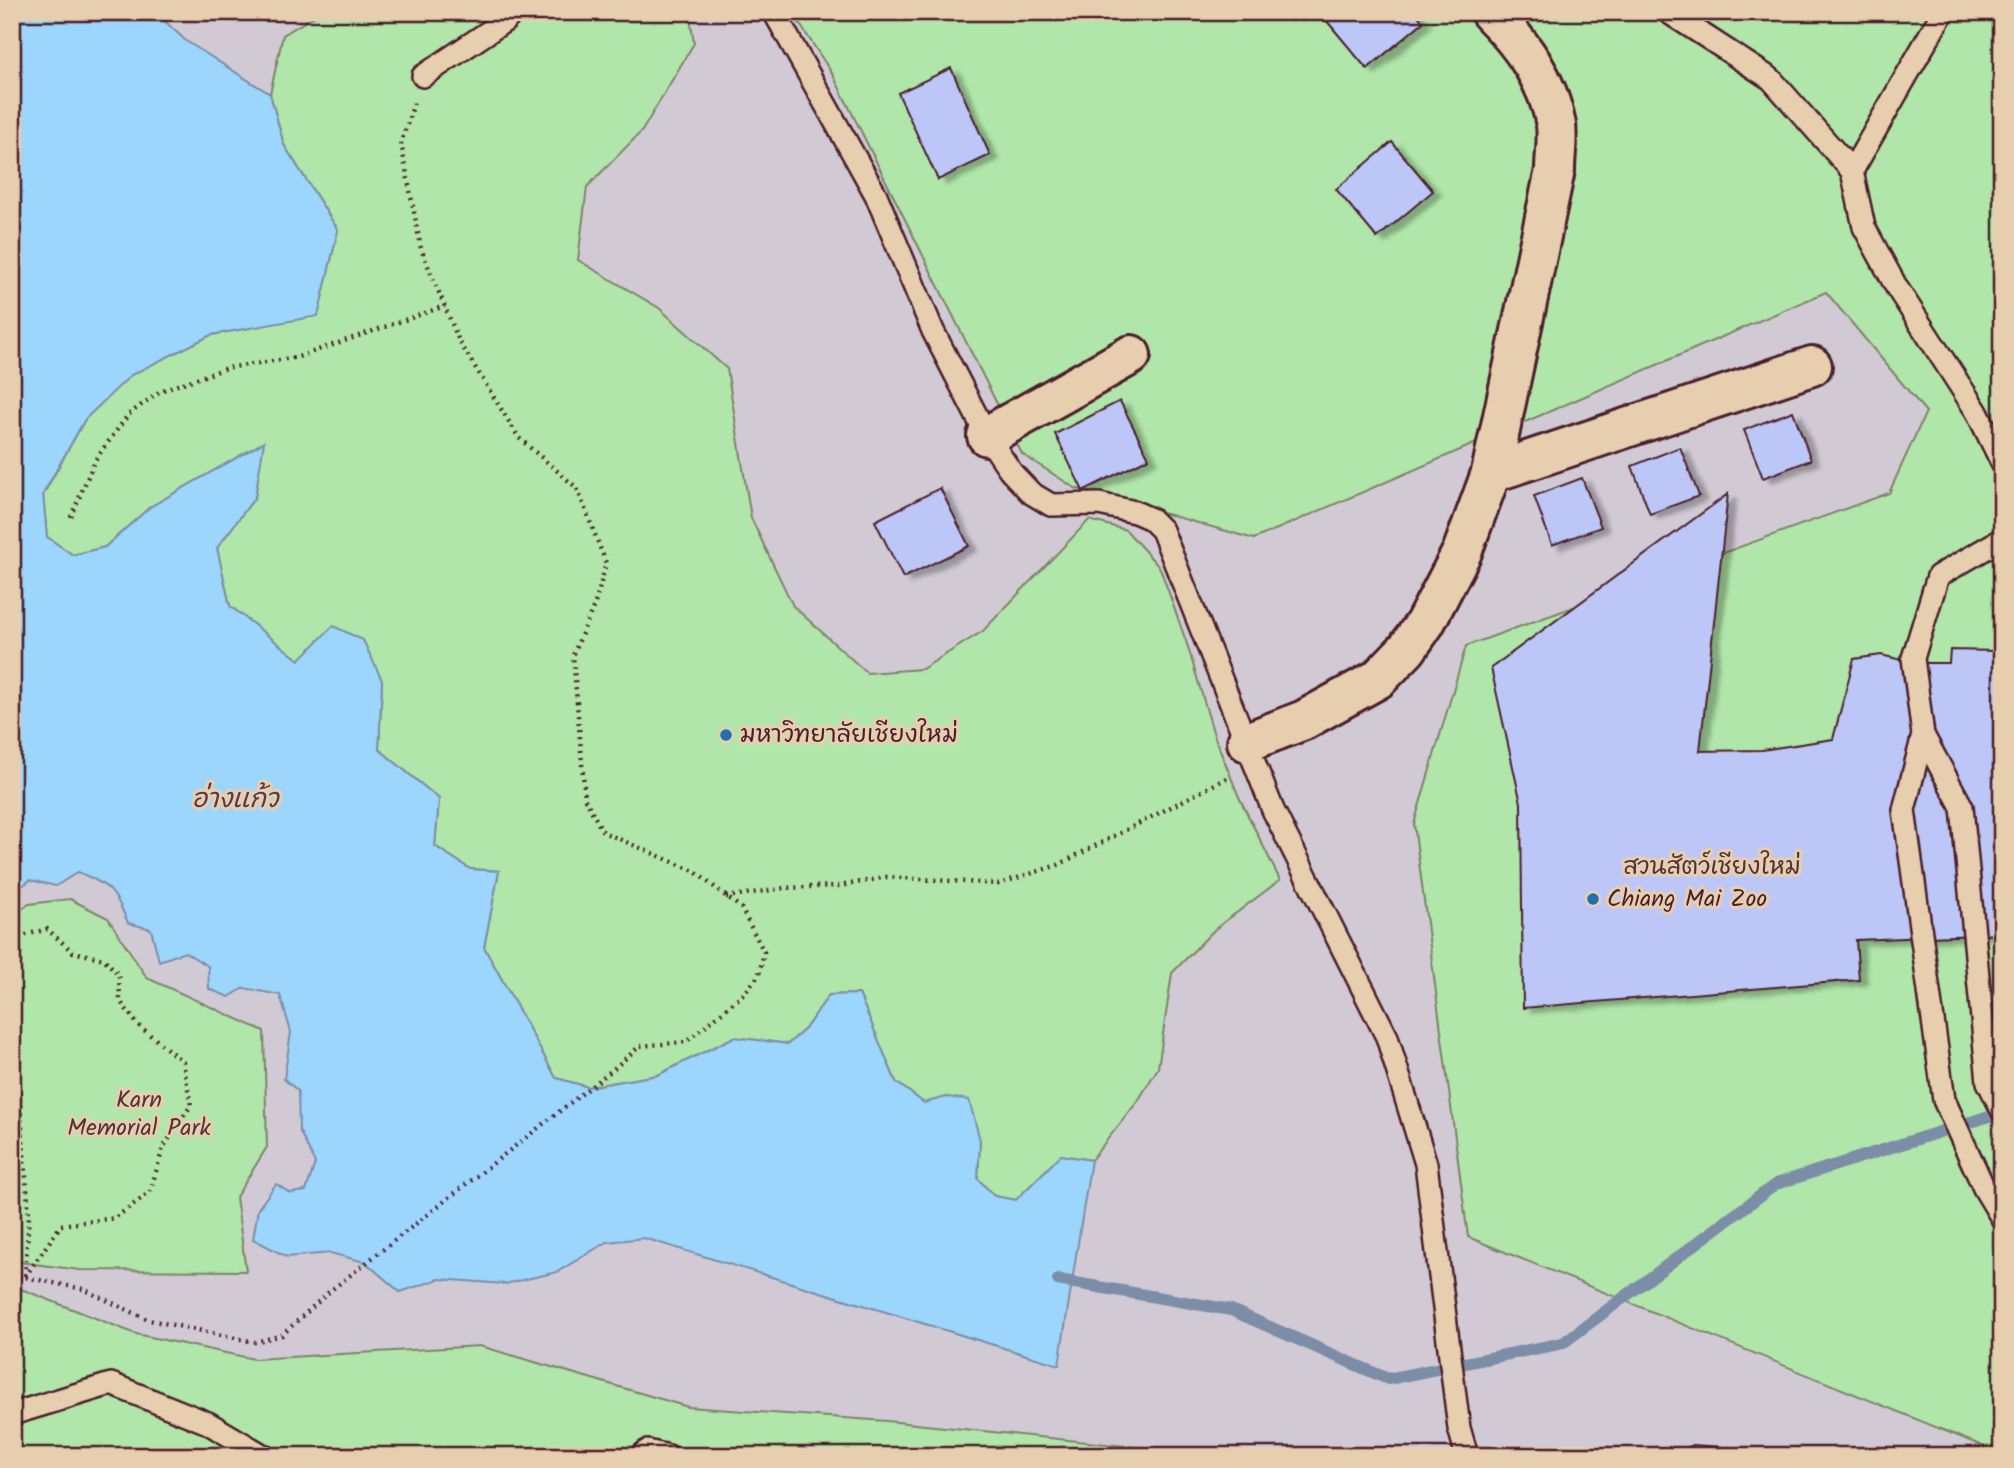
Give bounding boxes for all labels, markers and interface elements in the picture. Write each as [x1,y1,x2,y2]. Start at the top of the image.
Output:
place label: มหาวิทยาลัยเชียงใหม่ [740,716,958,755]
marker: มหาวิทยาลัยเชียงใหม่ [718,727,734,743]
water label: อ่างแก้ว [192,779,281,821]
park label: สวนสัตว์เชียงใหม่ [1623,848,1801,887]
place label: Chiang Mai Zoo [1607,880,1767,919]
marker: Chiang Mai Zoo [1585,891,1601,907]
park label: Karn Memorial Park [67,1081,212,1148]

